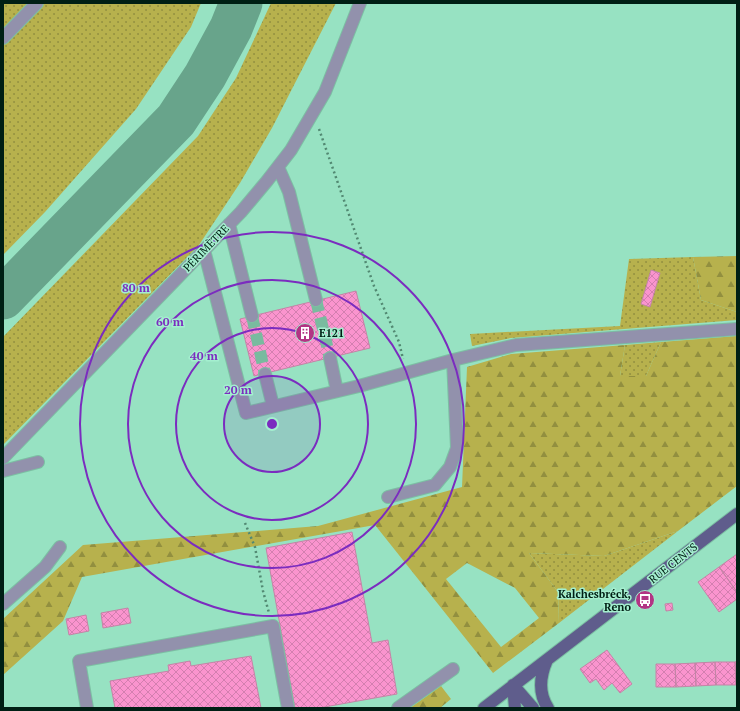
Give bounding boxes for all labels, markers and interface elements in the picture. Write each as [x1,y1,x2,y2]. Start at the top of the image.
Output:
street label: PÉRIMÈTRE [180,222,232,274]
text: 80 m [122,280,150,295]
text: 60 m [156,314,184,329]
building icon: E121 [294,322,316,344]
place label: E121 [319,326,344,340]
text: 40 m [190,348,218,363]
text: 20 m [224,382,252,397]
centre of rings [265,417,279,431]
street label: RUE CENTS [646,540,700,586]
place label: Kalchesbréck, Reno [558,587,631,614]
bus stop icon: Kalchesbréck, Reno [634,589,656,611]

